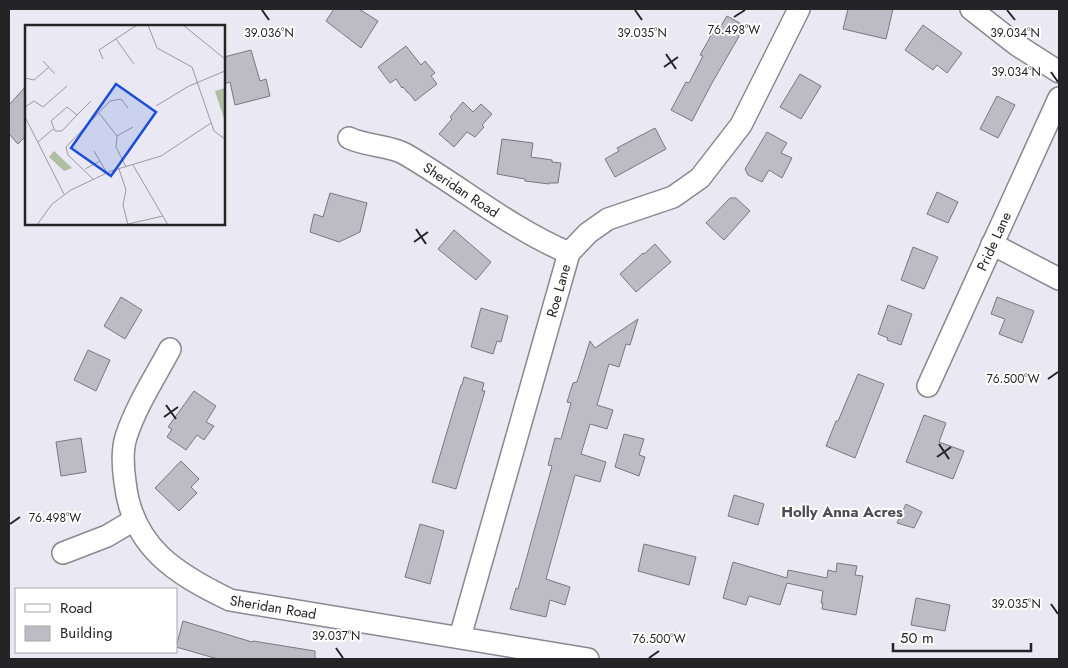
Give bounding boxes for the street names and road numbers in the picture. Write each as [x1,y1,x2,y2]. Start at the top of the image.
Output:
street label: Sheridan Road [419,157,503,222]
street label: Pride Lane [972,209,1016,274]
street label: Roe Lane [541,262,575,320]
street label: Sheridan Road [228,590,318,624]

